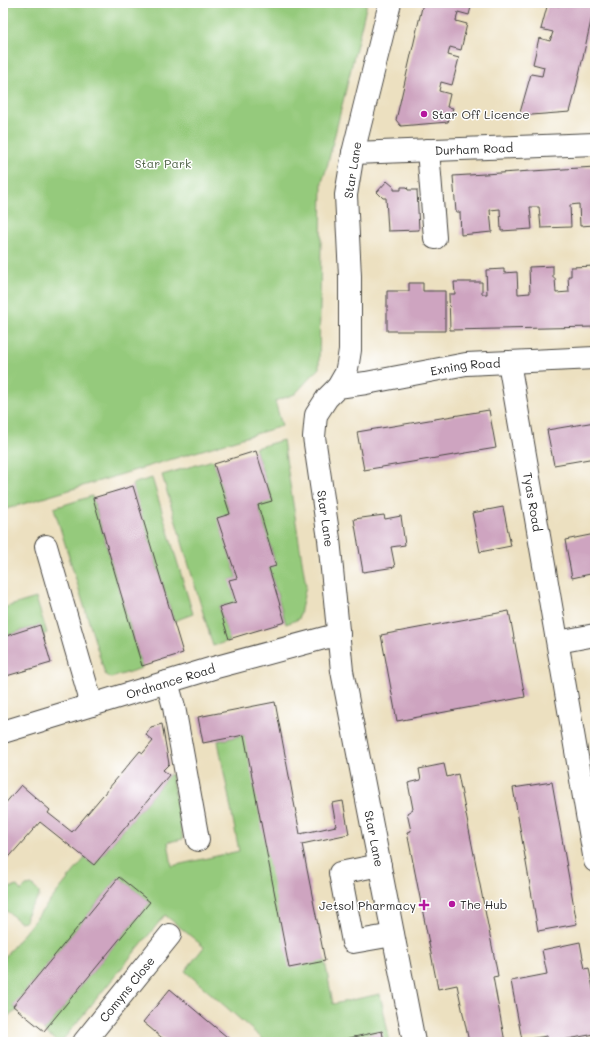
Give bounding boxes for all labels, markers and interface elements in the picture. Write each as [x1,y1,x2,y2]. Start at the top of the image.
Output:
place label: Star Off Licence [432,106,530,122]
marker: Star Off Licence [419,109,429,119]
street label: Durham Road [434,139,514,158]
street label: Star Lane [340,140,364,200]
park label: Star Park [135,155,191,171]
street label: Exning Road [429,354,501,379]
street label: Tyas Road [520,471,546,533]
street label: Star Lane [314,489,338,548]
street label: Ordnance Road [124,660,217,702]
street label: Star Lane [361,809,388,868]
place label: The Hub [460,896,507,912]
place label: Jetsol Pharmacy [319,897,416,913]
marker: The Hub [447,899,457,909]
marker: Jetsol Pharmacy [419,900,429,910]
street label: Comyns Close [95,953,158,1025]

